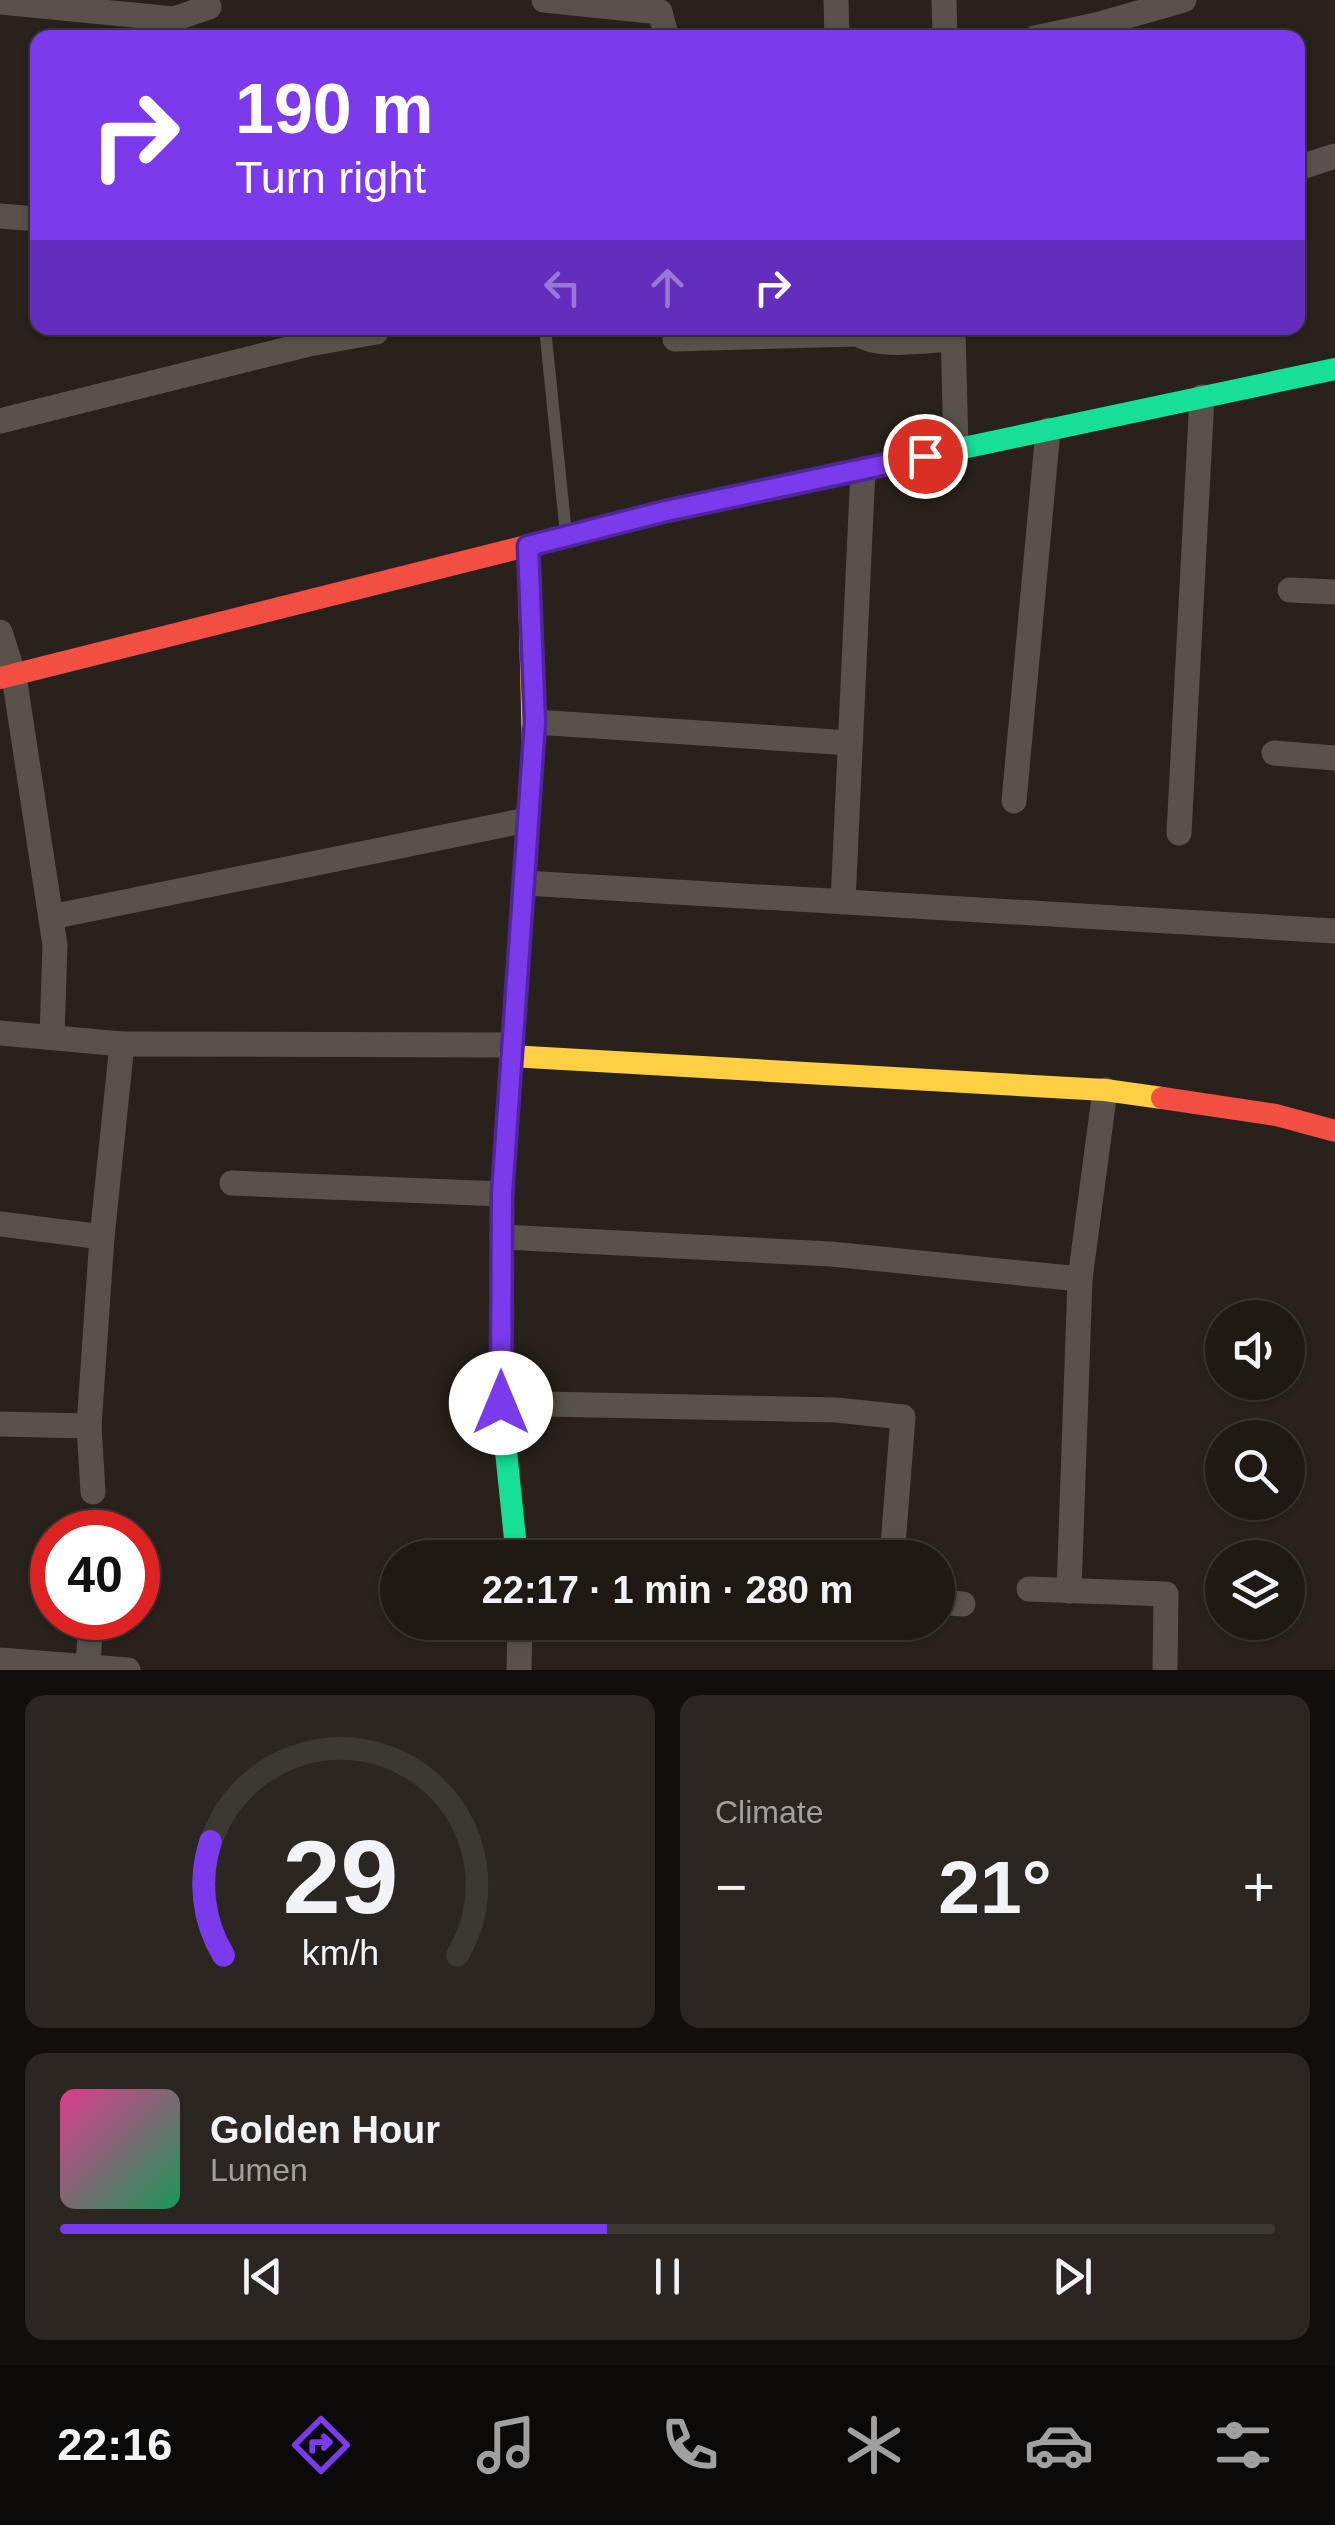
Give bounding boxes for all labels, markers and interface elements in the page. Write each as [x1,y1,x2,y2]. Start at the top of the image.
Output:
icon: right [70,70,200,200]
text: 190 m [235,70,433,148]
text: Turn right [235,152,426,203]
icon: left [535,260,590,315]
icon: ahead [640,260,695,315]
icon: right [745,260,800,315]
pin [883,414,968,499]
icon: arrive [898,429,953,484]
map controls [1205,1300,1305,1640]
button: sound [1205,1300,1305,1400]
position arrow [449,1351,553,1455]
button: search [1205,1420,1305,1520]
speed limit sign: 40 [30,1510,160,1640]
button: layers [1205,1540,1305,1640]
text: 22:17 · 1 min · 280 m [482,1569,853,1611]
text: Climate [715,1794,823,1830]
text: 29 [282,1819,398,1935]
text: 21° [938,1845,1052,1929]
text: − [715,1856,747,1918]
text: + [1243,1856,1275,1918]
text: km/h [301,1933,379,1973]
text: Golden Hour [210,2109,440,2151]
text: Lumen [210,2152,308,2188]
icon: previous [235,2249,290,2304]
icon: pause [640,2249,695,2304]
icon: next [1045,2249,1100,2304]
icon: directions [286,2410,356,2480]
icon: music [471,2410,541,2480]
icon: phone [655,2410,725,2480]
icon: climate [839,2410,909,2480]
icon: car [1024,2410,1094,2480]
icon: filters [1208,2410,1278,2480]
text: 22:16 [57,2419,172,2470]

